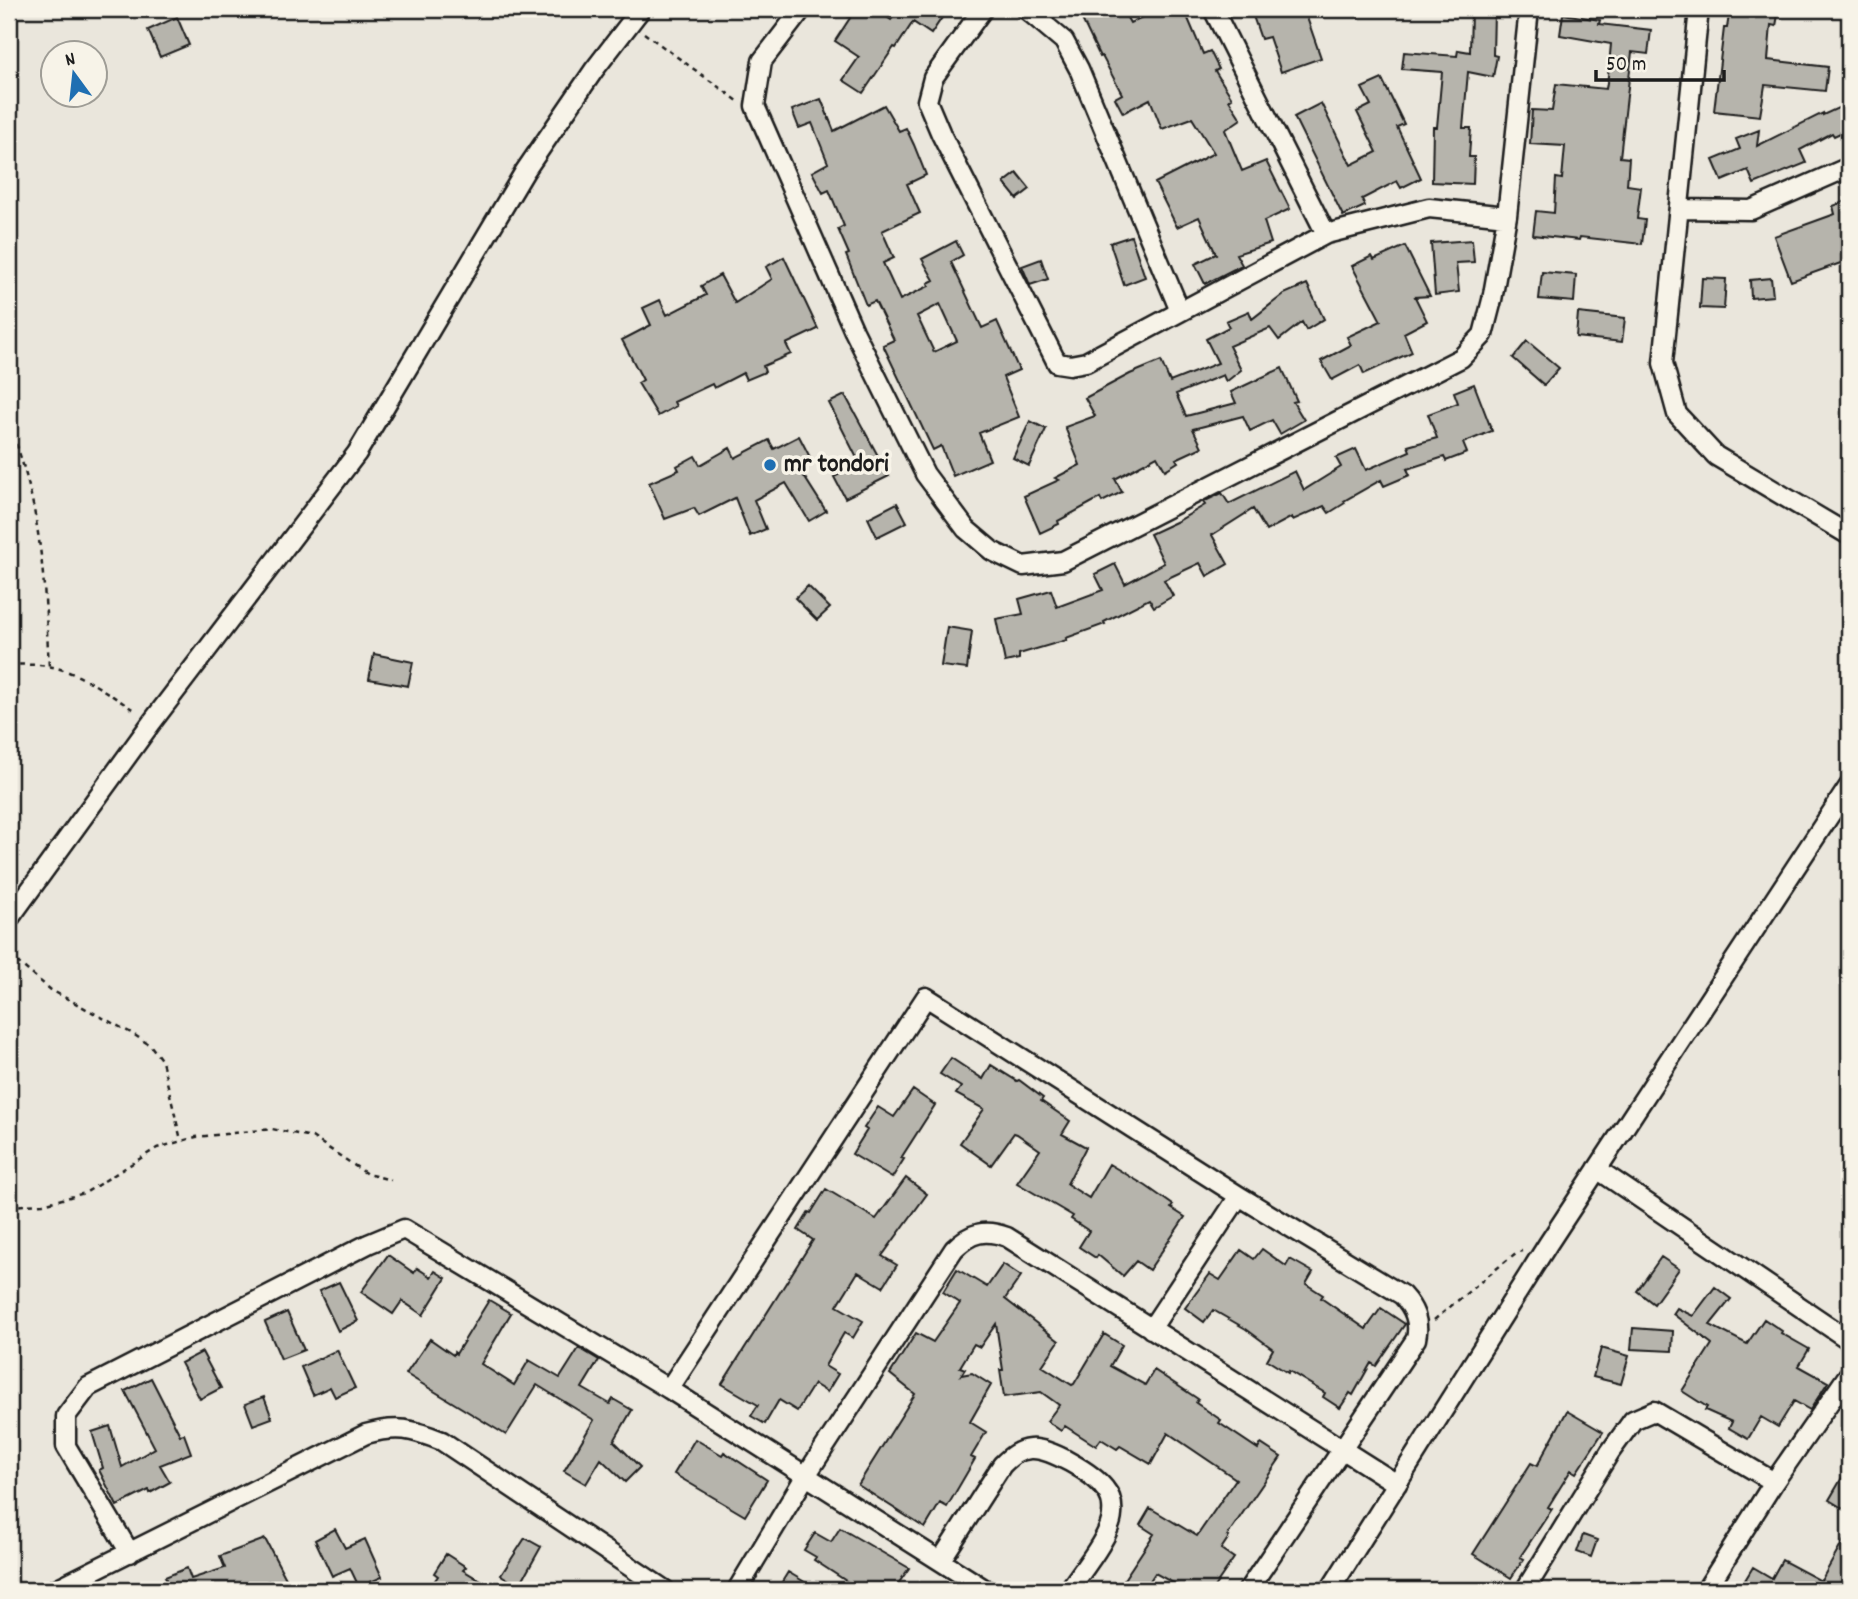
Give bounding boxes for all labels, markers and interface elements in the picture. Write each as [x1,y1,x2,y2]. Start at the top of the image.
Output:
north arrow [38,38,108,108]
scale bar [1596,38,1723,82]
text: N [62,47,79,75]
text: 50 m [1606,51,1646,81]
place label: mr tondori [784,447,889,484]
marker: mr tondori [762,457,778,473]

